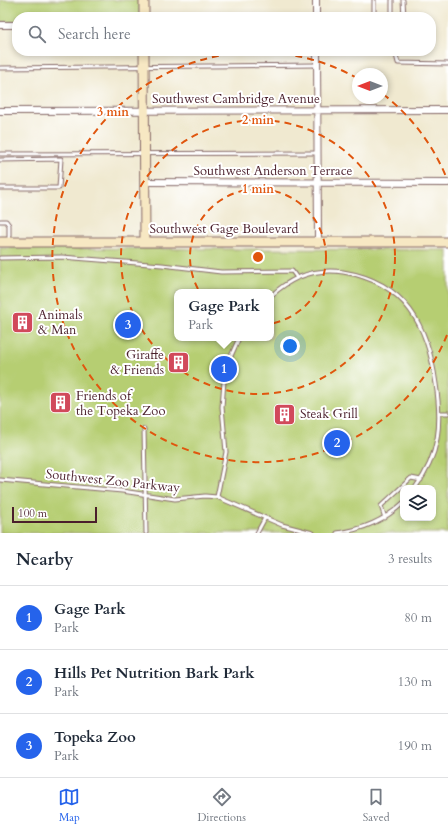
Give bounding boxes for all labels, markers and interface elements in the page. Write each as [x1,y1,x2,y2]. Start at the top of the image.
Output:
search box [12,12,436,56]
icon: search [26,23,48,45]
text: Search here [58,24,131,44]
north arrow [352,68,388,104]
street label: Southwest Cambridge Avenue [152,90,320,108]
text: 3 min [97,104,129,120]
text: 2 min [242,112,274,128]
street label: Southwest Anderson Terrace [193,162,353,180]
text: 1 min [242,181,274,197]
street label: Southwest Gage Boulevard [150,220,298,238]
centre of rings [251,250,265,264]
popup [174,289,274,341]
text: Gage Park [188,296,260,316]
place label: Animals & Man [38,306,83,339]
building icon: Animals & Man [9,309,35,335]
pin: 3 [115,310,141,340]
text: Park [188,316,213,334]
your location [280,336,300,356]
place label: Giraffe & Friends [110,346,164,379]
building icon: Giraffe & Friends [166,349,192,375]
pin: 1 [211,354,237,384]
place label: Friends of the Topeka Zoo [76,387,165,420]
building icon: Friends of the Topeka Zoo [47,390,73,416]
building icon: Steak Grill [272,401,298,427]
place label: Steak Grill [300,405,359,423]
pin: 2 [324,428,350,458]
street label: Southwest Zoo Parkway [45,465,181,497]
map controls [400,485,436,521]
button: layers [400,485,436,521]
scale bar [12,505,97,524]
text: 100 m [18,506,47,521]
text: Nearby [16,548,73,571]
text: 3 results [388,550,432,568]
text: Gage Park [54,599,126,619]
text: 1 [26,609,32,627]
text: 80 m [404,609,432,627]
text: Park [54,619,79,637]
text: Hills Pet Nutrition Bark Park [54,663,255,683]
text: 2 [26,673,32,691]
text: 130 m [398,673,432,691]
text: Park [54,683,79,701]
text: Topeka Zoo [54,727,136,747]
text: 3 [26,737,32,755]
text: 190 m [398,737,432,755]
text: Park [54,747,79,765]
tab: Map [58,786,80,825]
tab: Directions [197,786,246,825]
tab: Saved [363,786,390,825]

